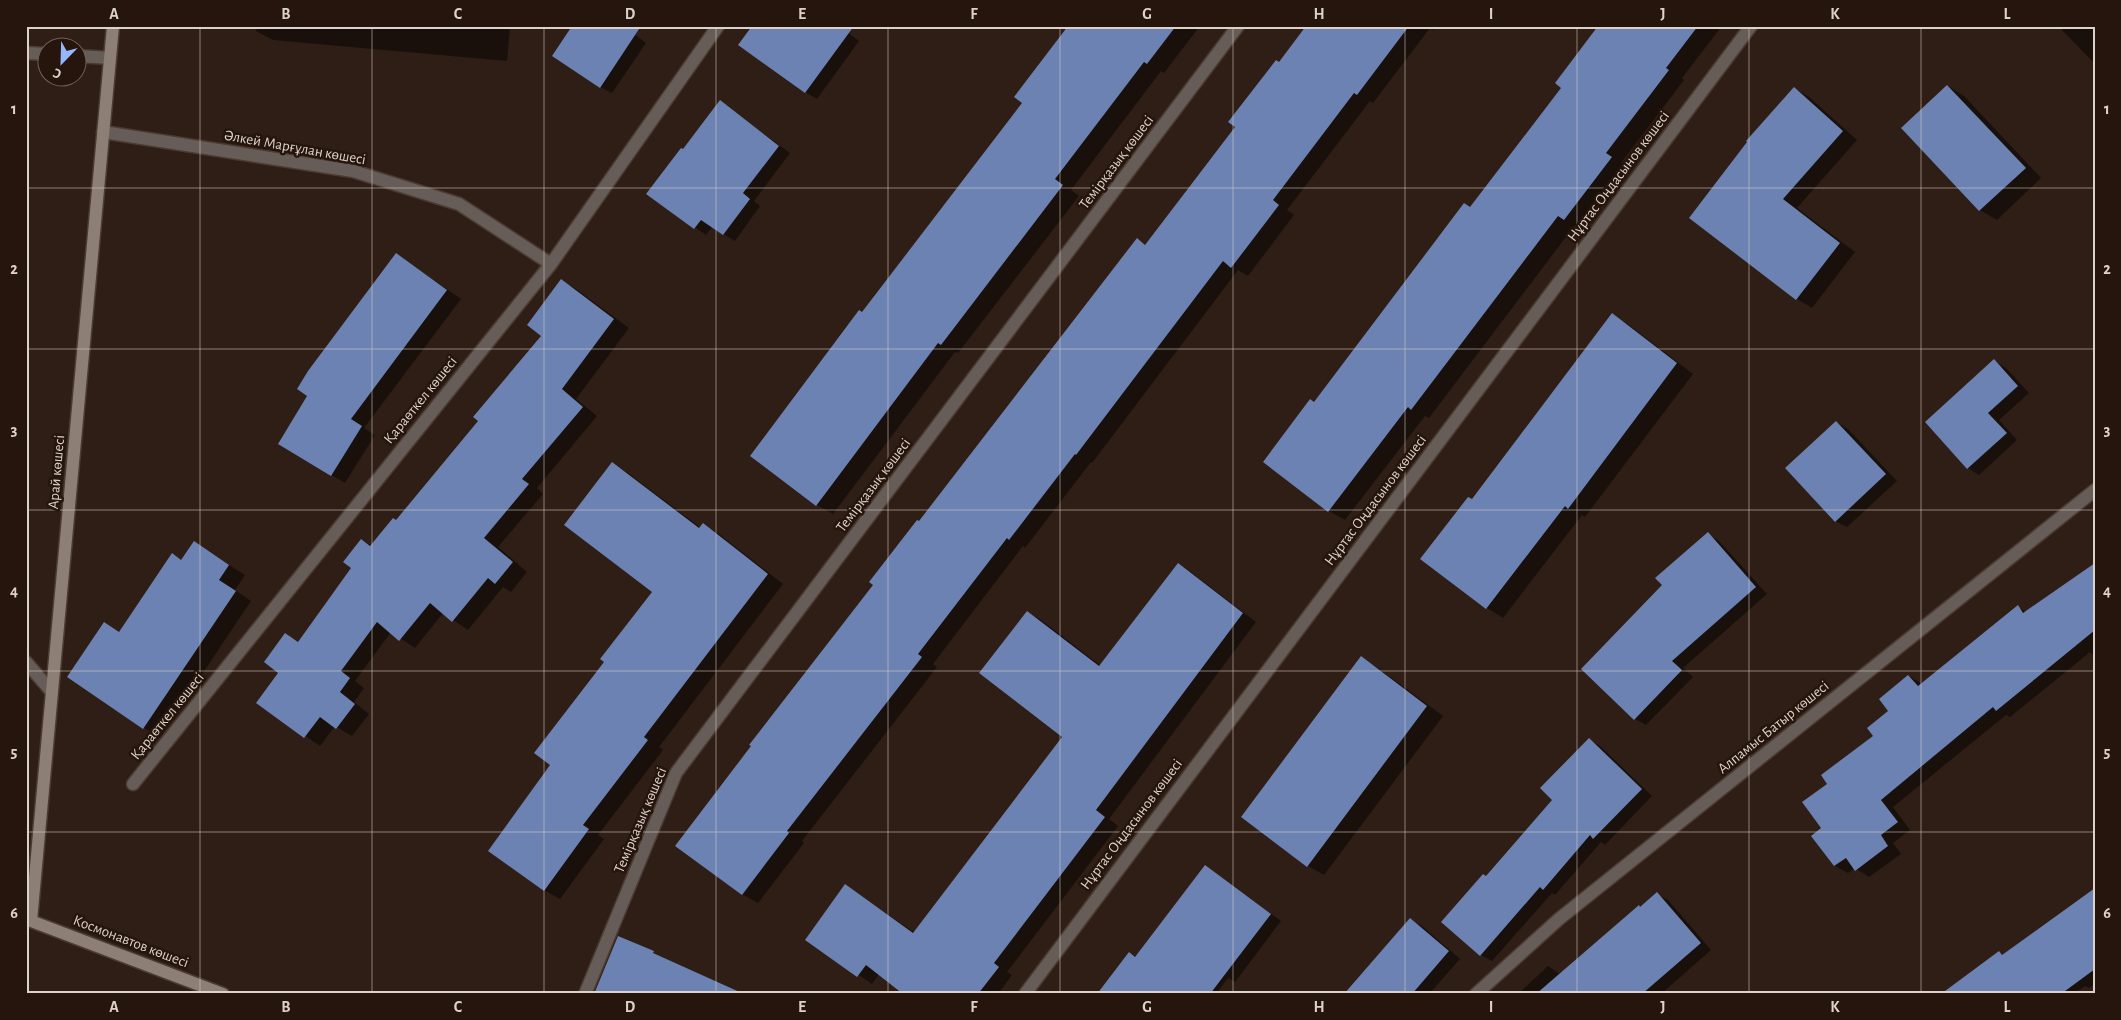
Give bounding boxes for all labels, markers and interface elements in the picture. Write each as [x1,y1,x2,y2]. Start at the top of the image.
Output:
text: A [109,6,119,22]
text: B [281,6,291,22]
text: C [454,6,463,22]
text: D [625,6,636,22]
text: E [798,6,806,22]
text: F [970,6,978,22]
text: G [1142,6,1152,22]
text: H [1313,6,1325,22]
text: I [1489,6,1493,22]
text: J [1660,6,1666,22]
text: K [1830,6,1840,22]
text: L [2004,6,2011,22]
north arrow [38,38,88,88]
text: С [51,65,64,81]
text: 1 [11,101,17,117]
text: 1 [2104,101,2110,117]
street label: Нұртас Оңдасынов көшесі [1565,108,1672,244]
street label: Темірқазық көшесі [1076,113,1156,212]
street label: Әлкей Марғұлан көшесі [223,128,367,167]
text: 2 [10,261,18,277]
text: 2 [2103,261,2111,277]
street label: Қараөткел көшесі [381,354,460,447]
text: 3 [11,422,18,438]
text: 3 [2104,422,2111,438]
street label: Нұртас Оңдасынов көшесі [1322,432,1429,568]
street label: Арай көшесі [46,434,67,510]
street label: Темірқазық көшесі [833,436,913,535]
text: 4 [10,583,18,599]
text: 4 [2103,583,2111,599]
street label: Қараөткел көшесі [128,670,207,763]
street label: Алпамыс Батыр көшесі [1715,678,1832,777]
text: 5 [11,744,18,760]
text: 5 [2104,744,2111,760]
street label: Нұртас Оңдасынов көшесі [1078,756,1185,892]
street label: Темірқазық көшесі [611,765,669,875]
text: 6 [10,905,18,921]
text: 6 [2103,905,2111,921]
street label: Космонавтов көшесі [71,913,191,970]
text: A [109,999,119,1015]
text: B [281,999,291,1015]
text: C [454,999,463,1015]
text: D [625,999,636,1015]
text: E [798,999,806,1015]
text: F [970,999,978,1015]
text: G [1142,999,1152,1015]
text: H [1313,999,1325,1015]
text: I [1489,999,1493,1015]
text: J [1660,999,1666,1015]
text: K [1830,999,1840,1015]
text: L [2004,999,2011,1015]

